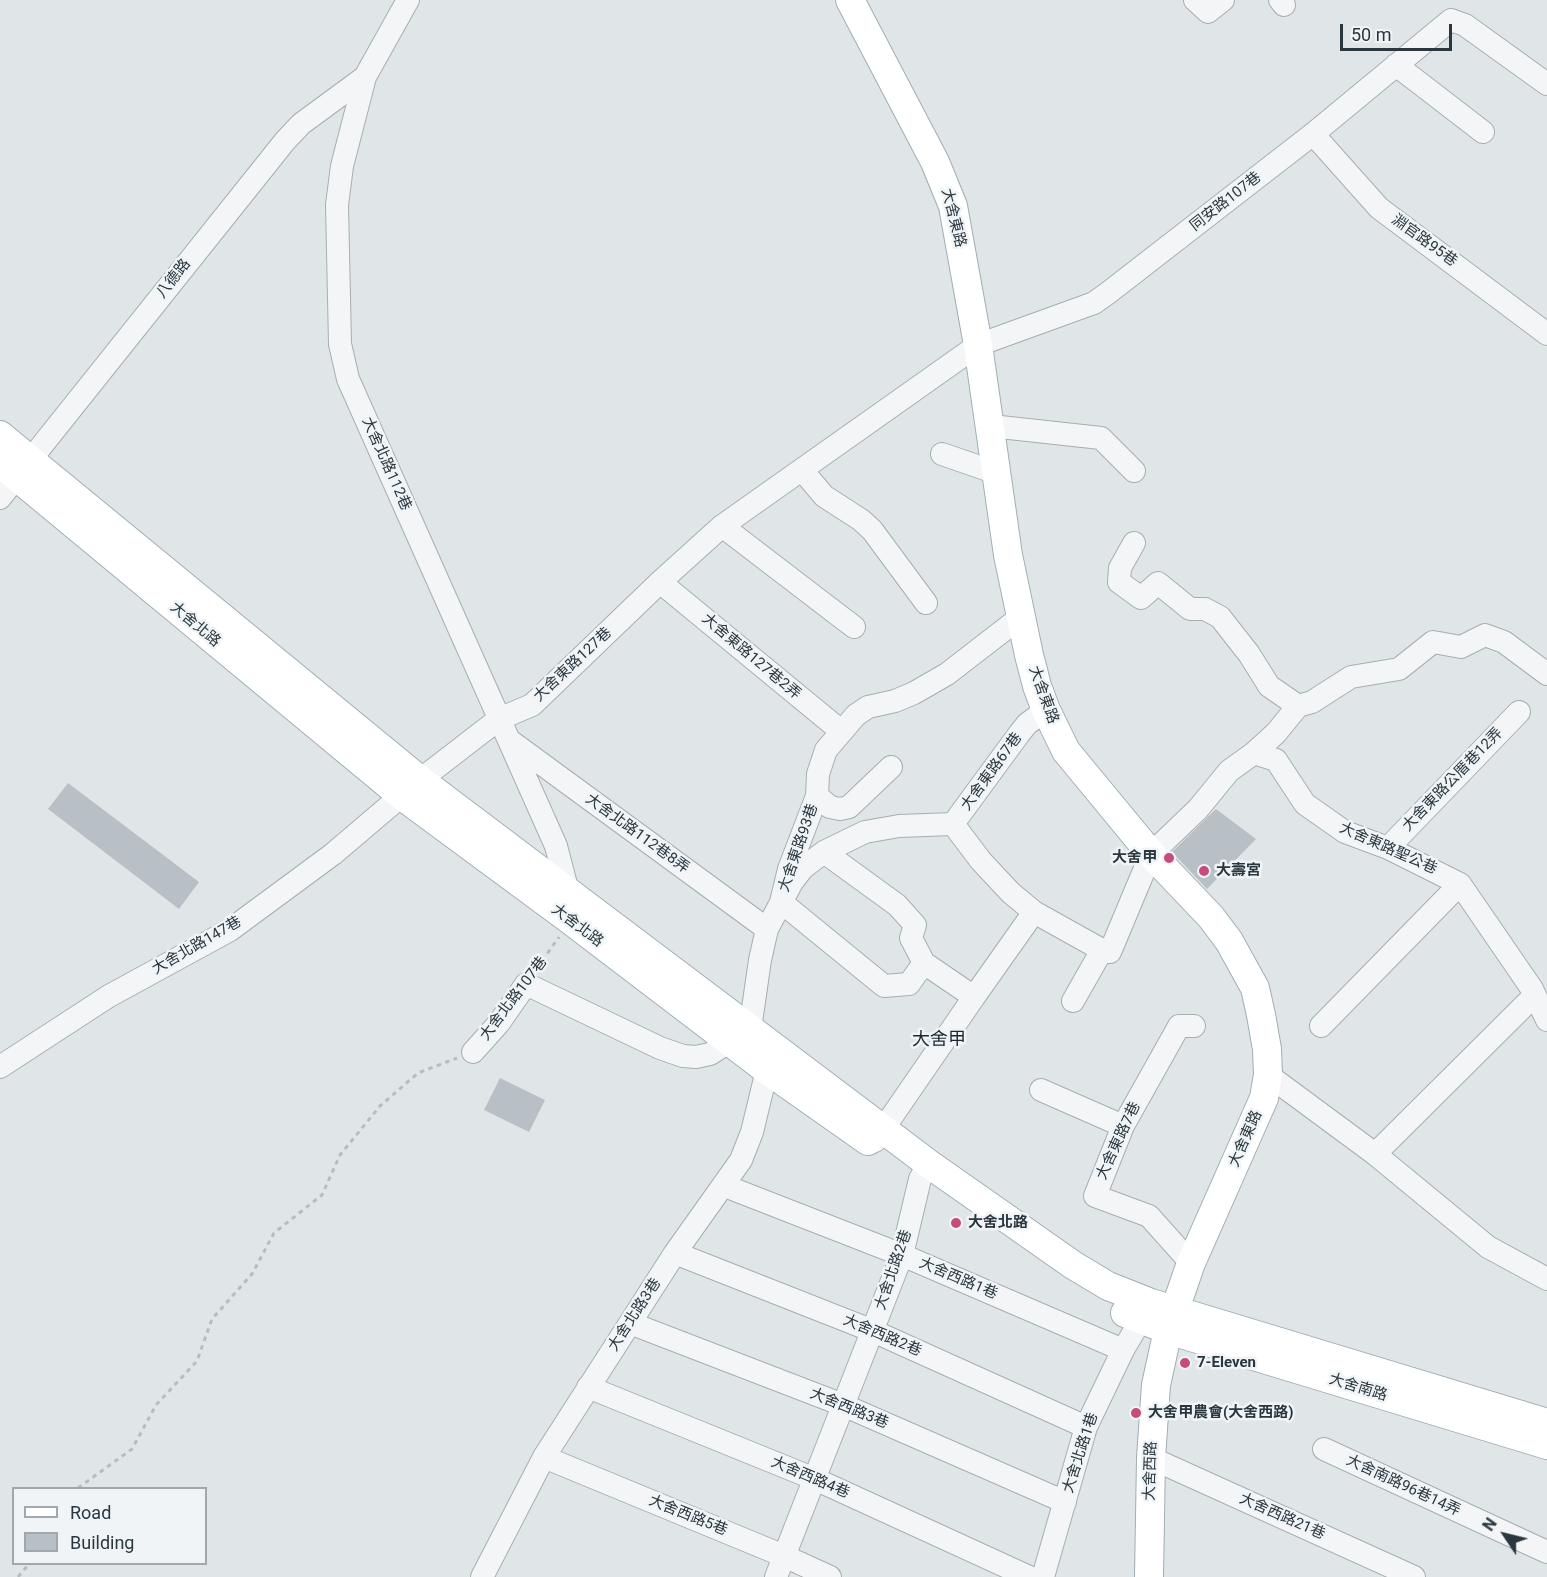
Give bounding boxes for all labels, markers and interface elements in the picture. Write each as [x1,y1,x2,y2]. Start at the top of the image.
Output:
scale bar [1343,12,1456,50]
text: 50 m [1351,24,1391,45]
street label: 同安路107巷 [1187,169,1265,235]
street label: 大舍東路 [937,187,969,249]
street label: 淵官路95巷 [1388,211,1460,271]
street label: 八德路 [153,256,195,302]
street label: 大舍北路112巷 [357,415,415,513]
street label: 大舍北路 [166,599,224,651]
street label: 大舍東路127巷2弄 [698,610,804,704]
street label: 大舍東路127巷 [530,624,616,706]
street label: 大舍東路 [1024,664,1062,726]
street label: 大舍東路公厝巷12弄 [1399,725,1507,835]
street label: 大舍東路67巷 [958,730,1026,814]
street label: 大舍北路112巷8弄 [582,790,692,878]
street label: 大舍東路93巷 [776,802,822,894]
street label: 大舍東路聖公巷 [1336,819,1440,879]
place label: 大舍甲 [1112,849,1157,867]
marker: 大舍甲 [1162,851,1176,865]
place label: 大壽宮 [1216,862,1261,880]
marker: 大壽宮 [1197,864,1211,878]
street label: 大舍北路 [548,901,606,951]
street label: 大舍北路147巷 [149,913,245,979]
street label: 大舍北路107巷 [477,954,551,1044]
district label: 大舍甲 [912,1029,966,1051]
street label: 大舍東路7巷 [1093,1099,1145,1183]
street label: 大舍東路 [1226,1108,1266,1170]
place label: 大舍北路 [968,1214,1028,1232]
marker: 大舍北路 [949,1216,963,1230]
street label: 大舍北路2巷 [872,1228,916,1312]
street label: 大舍西路1巷 [916,1254,1000,1304]
street label: 大舍北路3巷 [605,1275,665,1355]
street label: 大舍西路2巷 [840,1311,924,1361]
place label: 7-Eleven [1197,1354,1256,1372]
marker: 7-Eleven [1178,1356,1192,1370]
street label: 大舍南路 [1327,1371,1389,1405]
street label: 大舍西路3巷 [807,1385,891,1433]
place label: 大舍甲農會(大舍西路) [1148,1404,1294,1422]
marker: 大舍甲農會(大舍西路) [1129,1406,1143,1420]
street label: 大舍北路1巷 [1060,1411,1102,1495]
street label: 大舍西路 [1141,1441,1161,1501]
street label: 大舍南路96巷14弄 [1343,1452,1463,1520]
street label: 大舍西路4巷 [768,1453,852,1503]
legend [12,1487,207,1565]
street label: 大舍西路21巷 [1236,1490,1328,1544]
street label: 大舍西路5巷 [646,1492,730,1540]
text: Road [70,1502,111,1523]
north arrow [1475,1505,1535,1565]
text: N [1479,1514,1501,1534]
text: Building [70,1532,134,1553]

